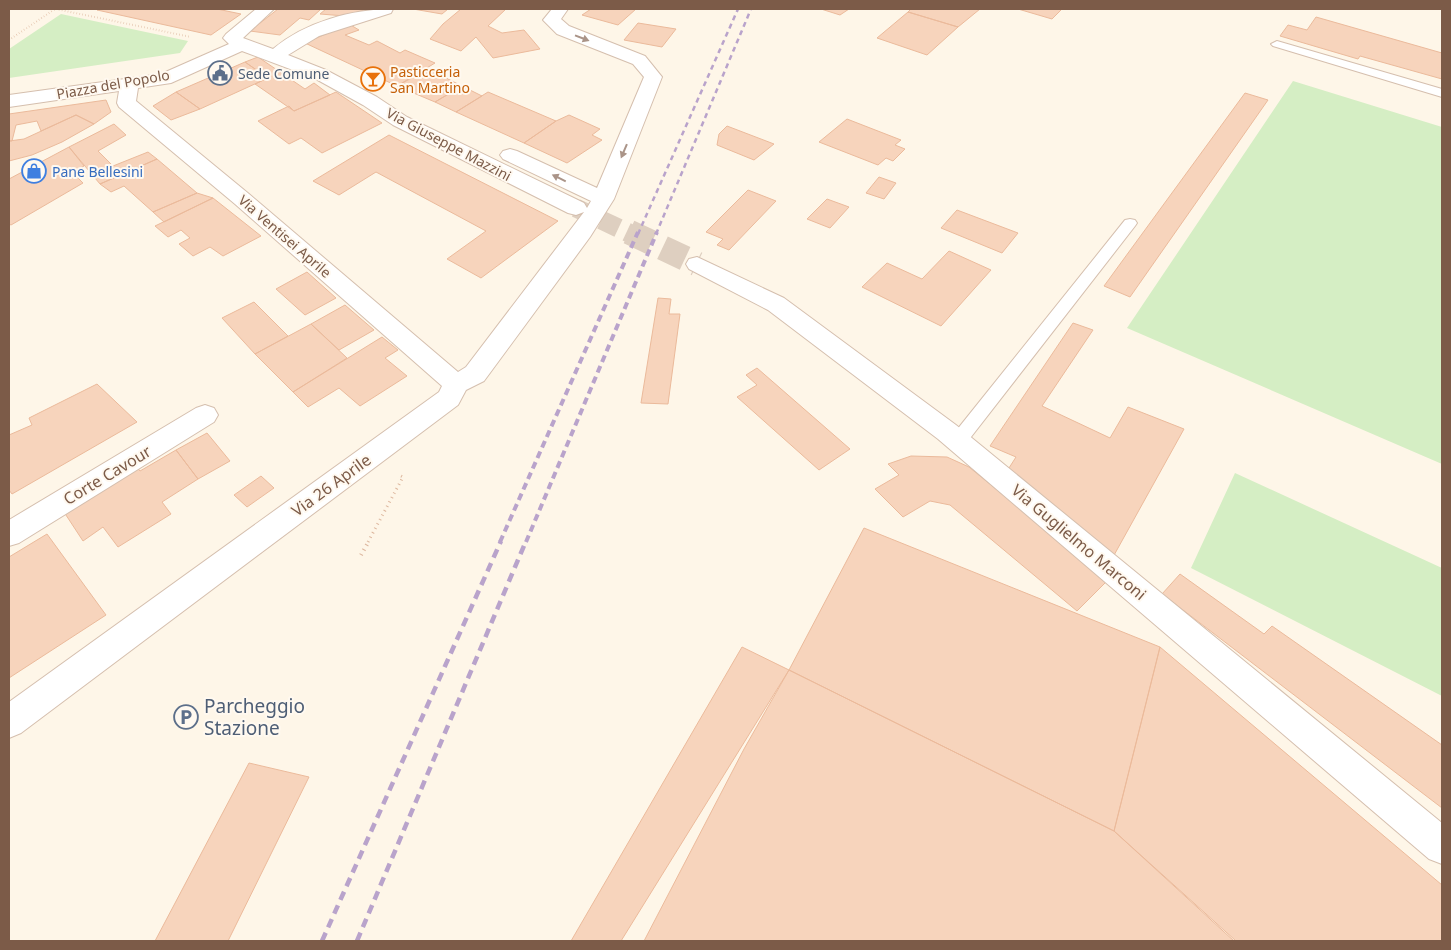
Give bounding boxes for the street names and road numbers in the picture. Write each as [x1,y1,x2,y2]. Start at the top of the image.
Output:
street label: Piazza del Popolo [55,65,171,103]
street label: Via Giuseppe Mazzini [383,103,515,185]
street label: Via Ventisei Aprile [235,190,336,282]
street label: Corte Cavour [59,440,155,510]
street label: Via 26 Aprile [287,449,375,521]
street label: Via Guglielmo Marconi [1007,479,1151,605]

